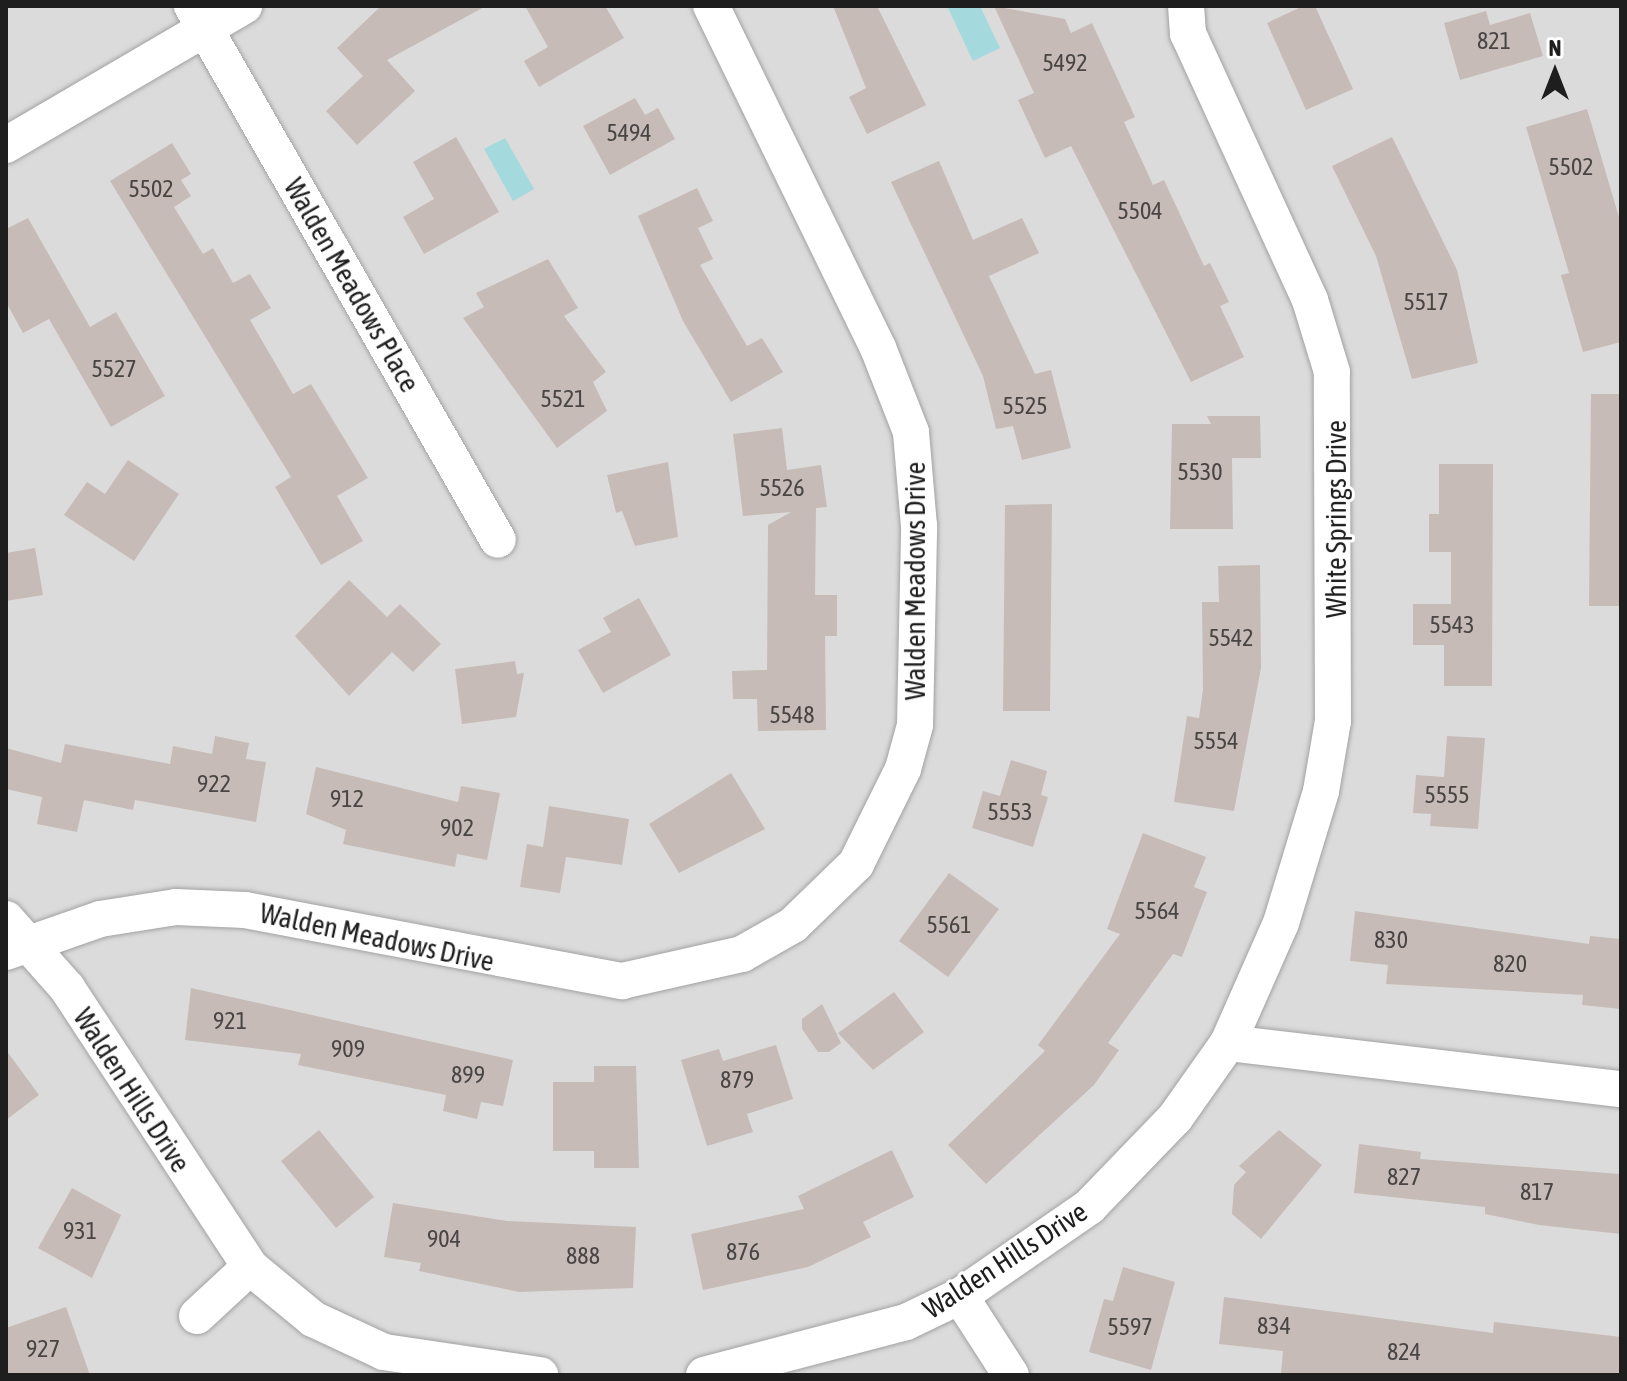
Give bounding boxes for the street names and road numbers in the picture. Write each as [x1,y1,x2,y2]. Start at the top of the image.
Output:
street label: Walden Meadows Place [277,172,427,398]
street label: White Springs Drive [1319,420,1353,618]
street label: Walden Meadows Drive [898,462,932,700]
street label: Walden Meadows Drive [257,896,497,978]
street label: Walden Hills Drive [67,1002,197,1178]
street label: Walden Hills Drive [917,1195,1093,1325]

